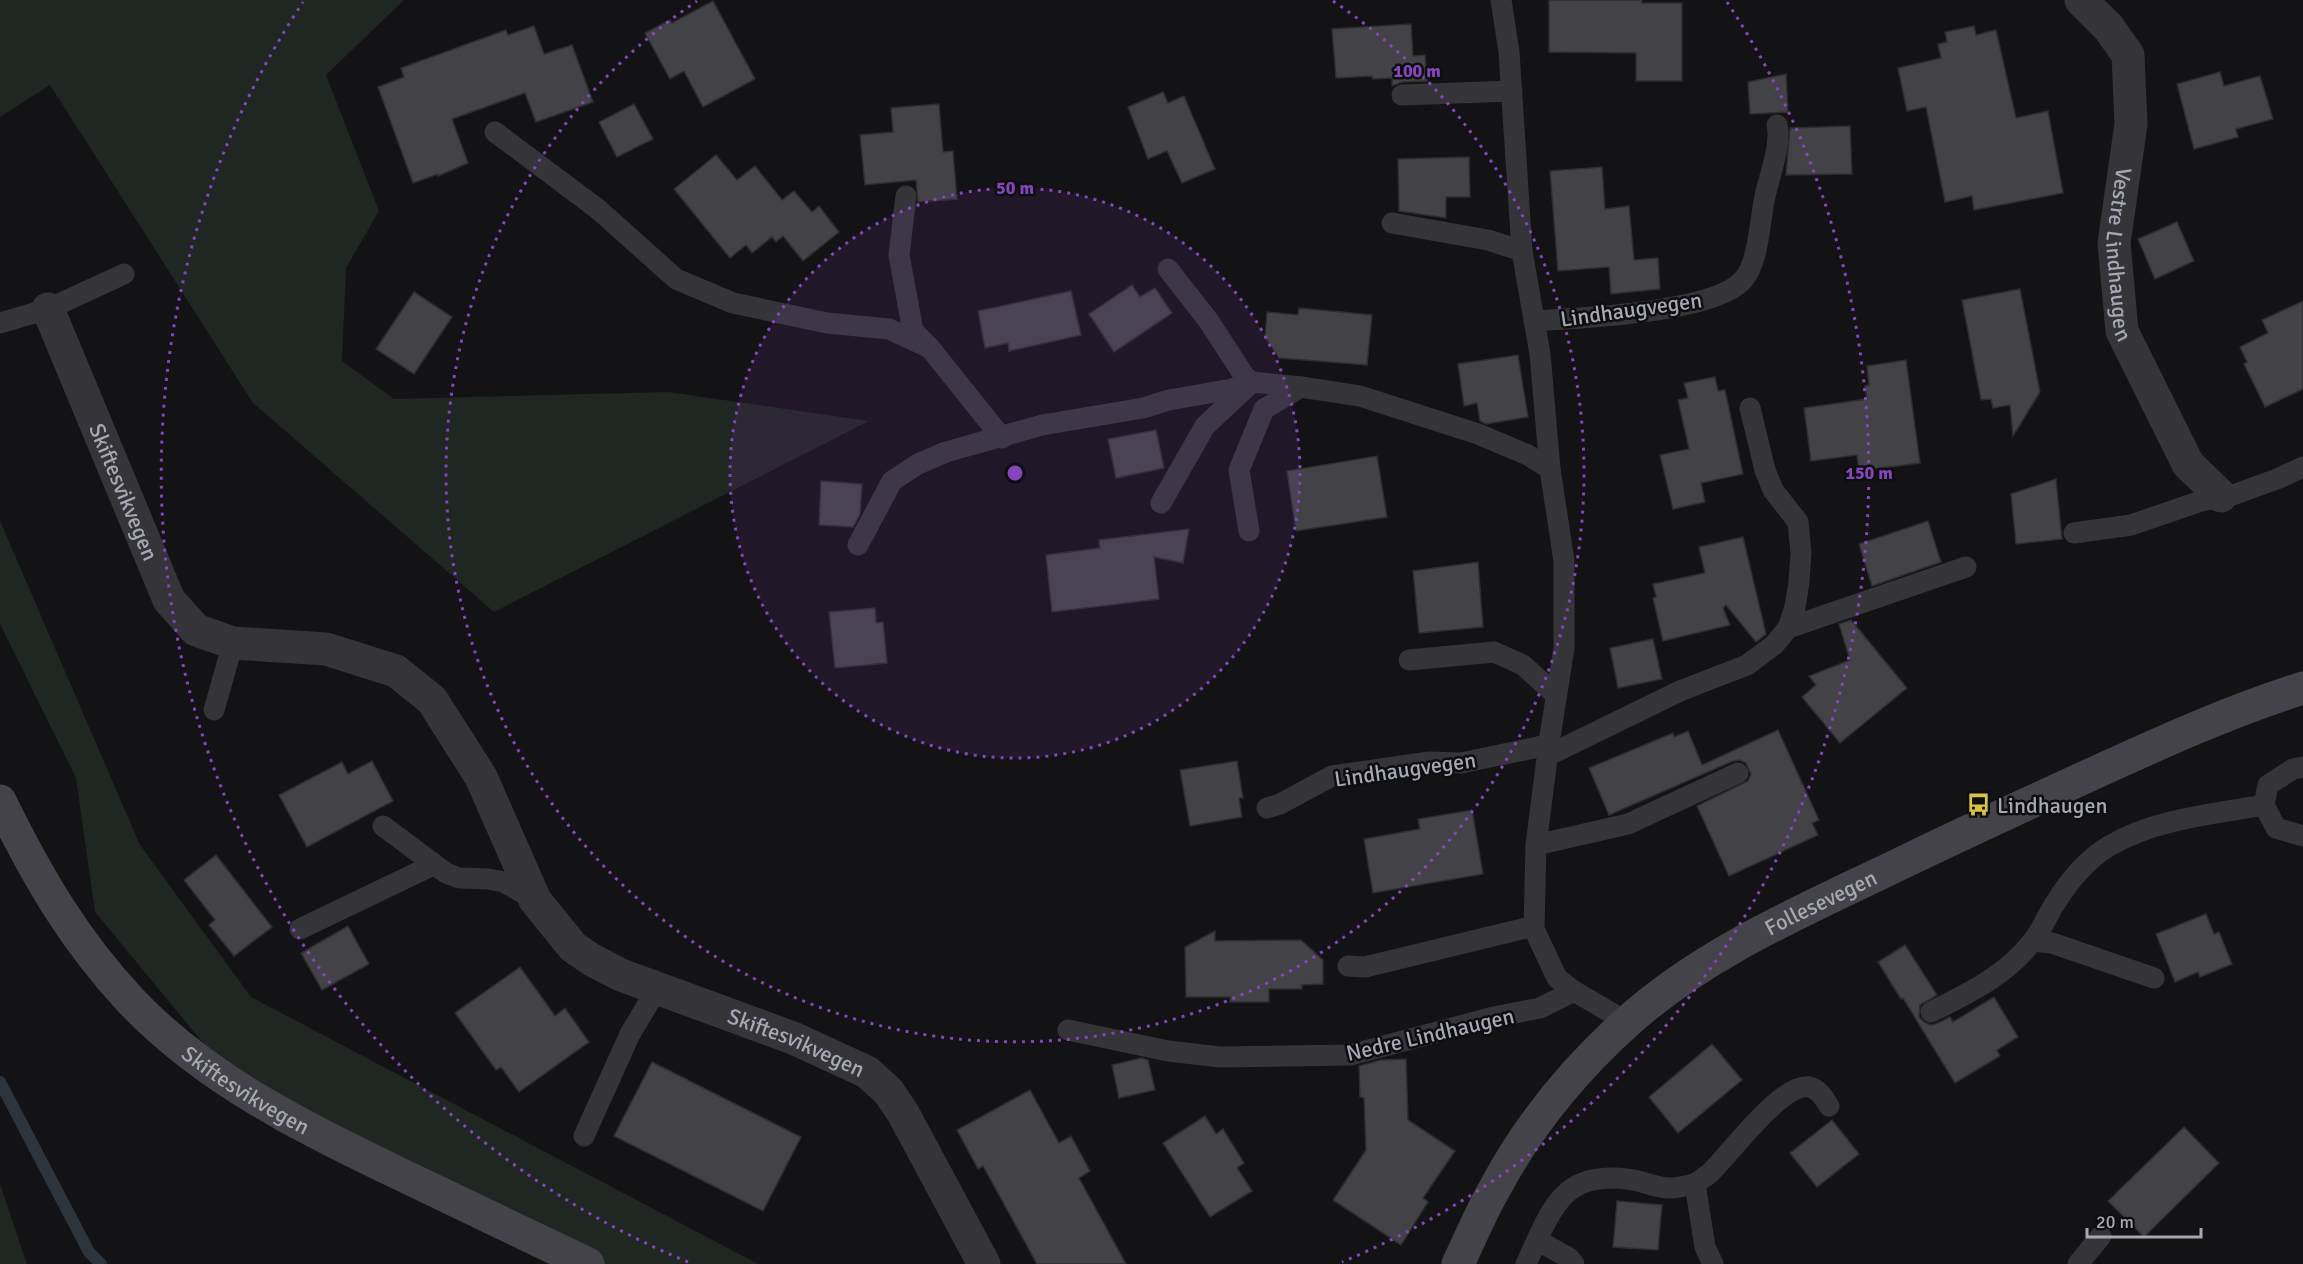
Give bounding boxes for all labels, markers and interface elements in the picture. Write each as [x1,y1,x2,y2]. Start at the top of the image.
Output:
text: 100 m [1393,60,1441,82]
street label: Vestre Lindhaugen [2100,166,2138,346]
text: 50 m [996,177,1034,199]
street label: Lindhaugvegen [1558,286,1704,333]
street label: Skiftesvikvegen [83,419,164,565]
text: 150 m [1845,462,1893,484]
centre of rings [1005,463,1025,483]
street label: Lindhaugvegen [1332,746,1478,793]
bus stop icon: Lindhaugen [1966,792,1992,818]
place label: Lindhaugen [1997,792,2108,819]
street label: Follesevegen [1760,864,1881,942]
street label: Skiftesvikvegen [724,1002,869,1083]
street label: Nedre Lindhaugen [1343,1002,1517,1067]
street label: Skiftesvikvegen [176,1040,314,1140]
scale bar [2087,1201,2201,1239]
text: 20 m [2096,1211,2134,1233]

